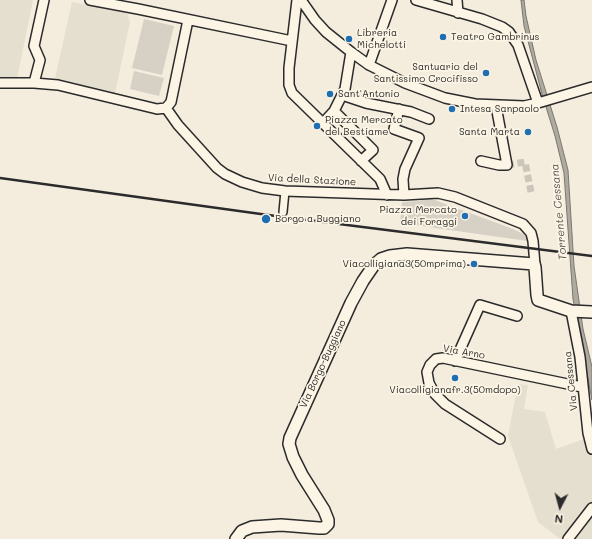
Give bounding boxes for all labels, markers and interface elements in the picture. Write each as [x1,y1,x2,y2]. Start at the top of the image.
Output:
place label: Libreria Michelotti [357,27,406,50]
place label: Teatro Gambrinus [451,31,539,43]
marker: Teatro Gambrinus [438,32,448,42]
marker: Libreria Michelotti [344,34,354,44]
place label: Santuario del Santissimo Crocifisso [374,61,478,84]
marker: Santuario del Santissimo Crocifisso [481,68,491,78]
place label: Sant'Antonio [338,88,399,100]
marker: Sant'Antonio [325,89,335,99]
place label: Intesa Sanpaolo [460,103,539,115]
marker: Intesa Sanpaolo [447,104,457,114]
place label: Piazza Mercato del Bestiame [325,114,403,138]
marker: Piazza Mercato del Bestiame [312,121,322,131]
place label: Santa Marta [459,126,520,138]
marker: Santa Marta [523,127,533,137]
water label: Torrente Cessana [548,163,570,261]
street label: Via della Stazione [268,172,356,188]
place label: Piazza Mercato dei Foraggi [379,204,457,228]
marker: Piazza Mercato dei Foraggi [460,211,470,221]
marker: Borgo a Buggiano [260,213,272,225]
place label: Borgo a Buggiano [275,213,361,225]
place label: Viacolligiana3(50mprima) [342,258,466,270]
marker: Viacolligiana3(50mprima) [469,259,479,269]
street label: Via Borgo-Buggiano [297,318,349,410]
street label: Via Arno [442,342,486,362]
street label: Via Cessana [562,351,580,411]
marker: Viacolligianafr.3(50mdopo) [450,373,460,383]
place label: Viacolligianafr.3(50mdopo) [389,384,521,396]
north arrow [540,487,580,527]
text: N [554,512,564,527]

